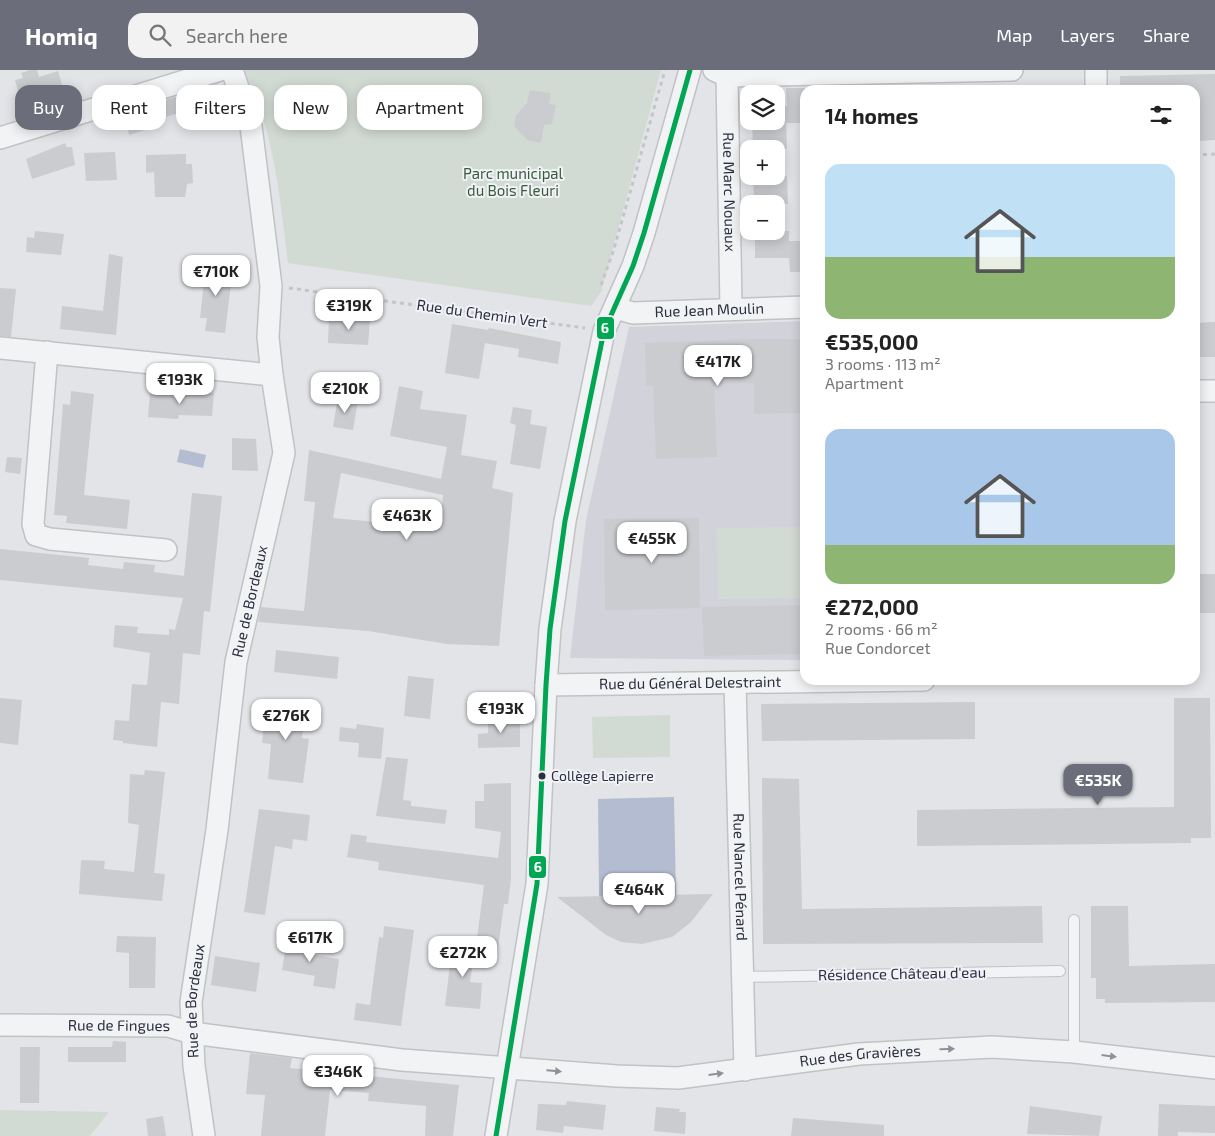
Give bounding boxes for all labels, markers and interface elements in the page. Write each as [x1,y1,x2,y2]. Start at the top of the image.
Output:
search box [128,13,478,58]
text: Homiq [25,21,98,50]
icon: search [146,21,174,49]
text: Search here [186,24,288,47]
text: Map [996,24,1032,46]
text: Layers [1060,24,1115,46]
text: Share [1143,24,1190,46]
chip: Buy [15,85,82,130]
chip: Rent [92,85,166,130]
chip: Filters [176,85,264,130]
chip: New [274,85,347,130]
chip: Apartment [357,85,482,130]
map controls [740,85,785,240]
button: layers [740,85,785,130]
icon: filters [1147,101,1175,129]
text: 14 homes [825,103,919,128]
street label: Rue Marc Nouaux [720,132,740,252]
button: + [740,140,785,185]
park label: Parc municipal du Bois Fleuri [463,164,564,199]
button: − [740,195,785,240]
icon: home [955,196,1045,286]
pin: €710K [181,254,251,297]
text: €710K [193,261,239,280]
pin: €319K [314,288,384,331]
text: €319K [326,295,372,314]
street label: Rue du Chemin Vert [416,295,549,331]
street label: Rue Jean Moulin [654,298,764,320]
line badge: 6 [596,316,615,340]
text: 6 [601,319,609,336]
text: €535,000 [825,329,918,354]
pin: €417K [683,344,753,387]
text: €417K [695,351,741,370]
text: 3 rooms · 113 m² [825,354,941,373]
pin: €193K [145,362,215,405]
text: €193K [157,369,203,388]
pin: €210K [310,372,380,414]
text: Apartment [825,373,904,392]
text: €210K [322,378,368,397]
icon: home [955,461,1045,551]
pin: €463K [372,498,442,541]
text: €463K [382,505,432,524]
pin: €455K [617,522,687,564]
text: €455K [628,528,676,547]
street label: Rue de Bordeaux [227,543,271,659]
text: €272,000 [825,594,919,619]
text: 2 rooms · 66 m² [825,619,938,638]
text: Rue Condorcet [825,638,931,657]
street label: Rue du Général Delestraint [599,672,781,692]
pin: €193K [466,692,536,734]
pin: €276K [251,698,321,741]
text: €193K [478,698,524,717]
text: €276K [262,705,310,724]
pin: €535K [1063,764,1133,806]
place label: Collège Lapierre [551,767,654,784]
text: €535K [1074,770,1122,789]
marker: Collège Lapierre [537,771,547,781]
street label: Rue Nancel Pénard [730,813,752,941]
line badge: 6 [528,855,547,879]
text: 6 [534,858,542,875]
pin: €464K [604,872,674,915]
text: €464K [614,879,664,898]
pin: €617K [275,920,345,963]
text: €617K [287,927,333,946]
pin: €272K [428,936,498,978]
text: €272K [439,942,487,961]
street label: Rue de Bordeaux [181,943,208,1058]
street label: Résidence Château d'eau [818,963,986,983]
street label: Rue de Fingues [68,1015,170,1034]
street label: Rue des Gravières [798,1041,921,1070]
one-way arrow [939,1044,955,1052]
one-way arrow [1102,1052,1118,1060]
pin: €346K [303,1054,373,1097]
text: €346K [313,1061,363,1080]
one-way arrow [547,1067,563,1075]
one-way arrow [709,1070,725,1078]

